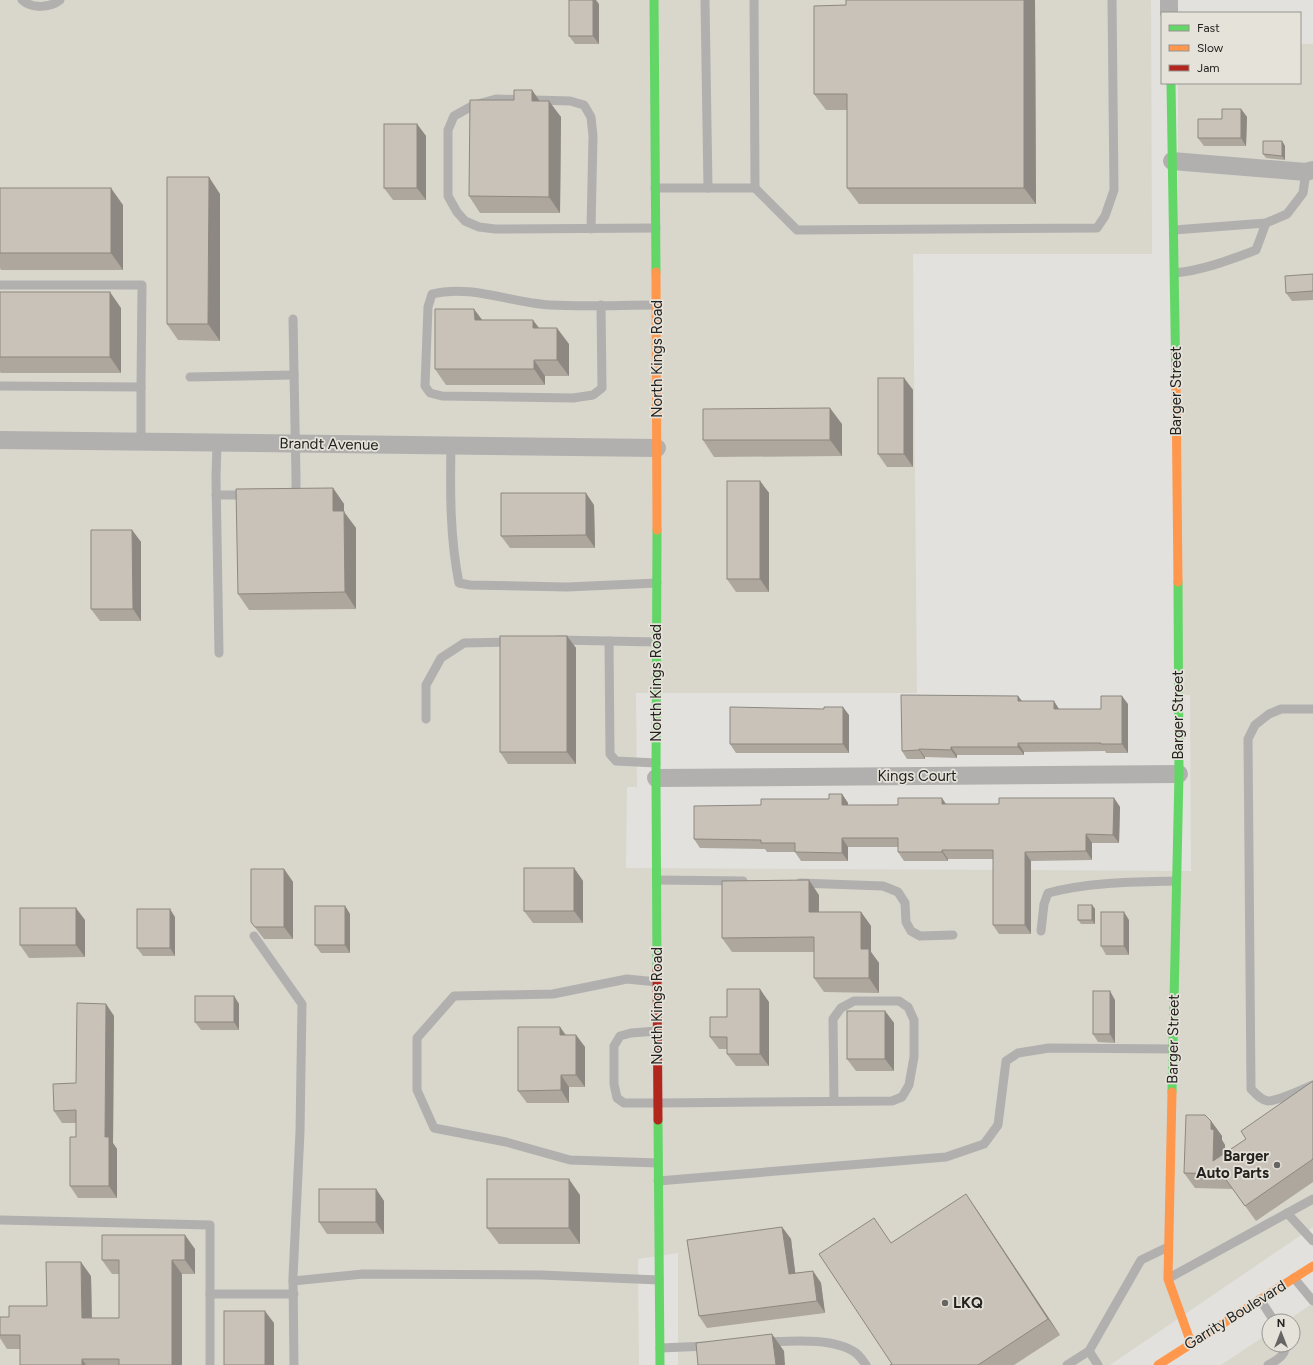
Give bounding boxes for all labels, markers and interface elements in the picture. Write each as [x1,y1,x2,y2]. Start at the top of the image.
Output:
legend [1161,12,1301,84]
text: Fast [1197,21,1220,35]
text: Slow [1197,41,1224,55]
text: Jam [1197,61,1220,75]
street label: North Kings Road [648,300,666,418]
street label: Barger Street [1167,346,1185,436]
street label: Brandt Avenue [279,434,379,454]
street label: North Kings Road [647,624,665,742]
street label: Barger Street [1169,670,1187,760]
street label: Kings Court [877,767,957,785]
street label: North Kings Road [648,947,666,1065]
street label: Barger Street [1163,994,1183,1084]
place label: Barger Auto Parts [1196,1147,1269,1182]
marker: Barger Auto Parts [1272,1160,1282,1170]
street label: Garrity Boulevard [1181,1276,1289,1354]
place label: LKQ [953,1294,983,1312]
marker: LKQ [940,1298,950,1308]
north arrow [1261,1313,1301,1353]
text: N [1277,1317,1285,1330]

